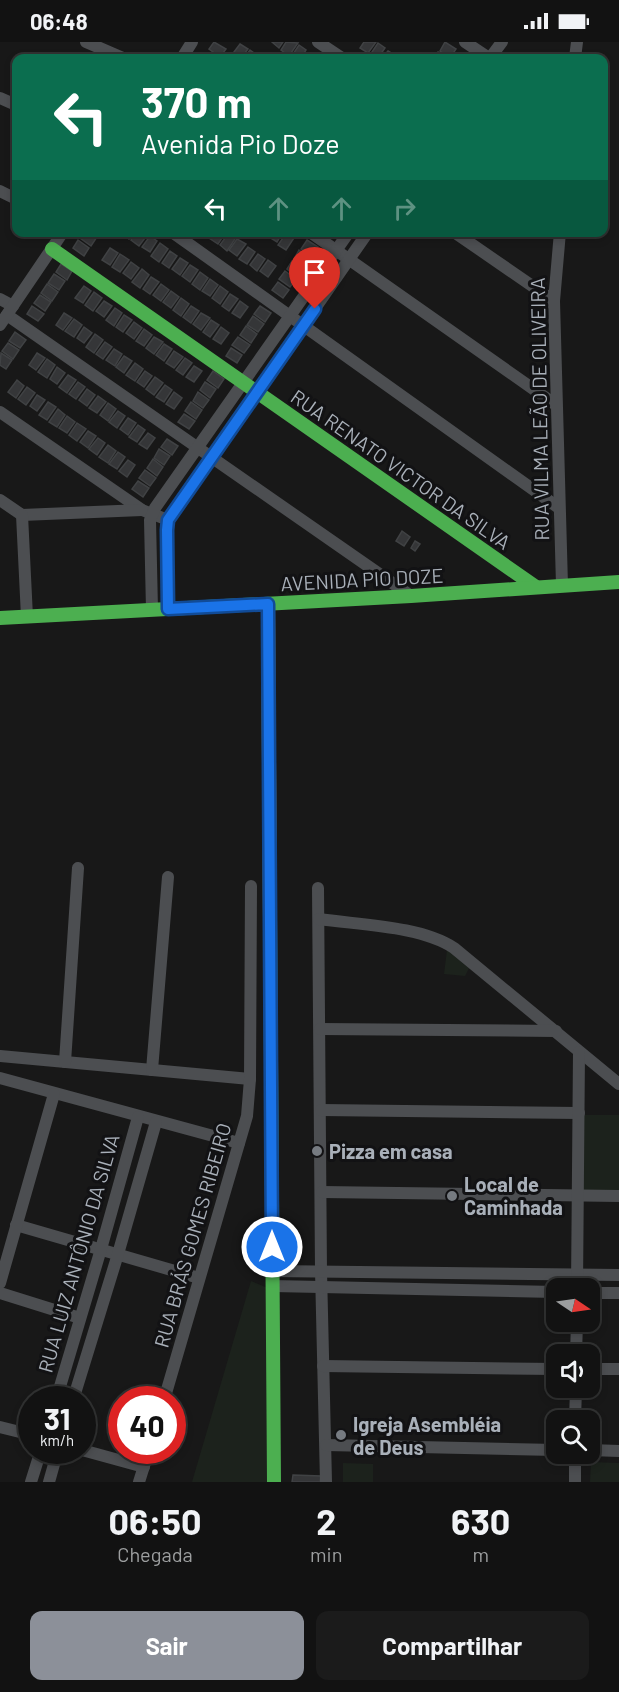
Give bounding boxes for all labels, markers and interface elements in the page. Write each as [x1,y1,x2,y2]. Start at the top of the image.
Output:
text: 06:48 [30,8,88,34]
text: 370 m [141,76,252,126]
icon: left [42,78,120,156]
text: Avenida Pio Doze [141,127,340,159]
icon: left [199,192,232,225]
icon: ahead [262,192,295,225]
icon: ahead [325,192,358,225]
icon: right [388,192,421,225]
pin [289,247,340,309]
icon: arrive [298,256,331,289]
street label: RUA VILMA LEÃO DE OLIVEIRA [525,277,553,541]
street label: RUA RENATO VICTOR DA SILVA [287,384,515,554]
street label: AVENIDA PIO DOZE [280,563,444,595]
street label: RUA BRÁS GOMES RIBEIRO [148,1120,236,1350]
street label: RUA LUIZ ANTÔNIO DA SILVA [32,1131,124,1375]
place label: Pizza em casa [329,1139,453,1163]
marker: Pizza em casa [310,1144,324,1158]
place label: Local de Caminhada [464,1172,563,1219]
marker: Local de Caminhada [445,1189,459,1203]
position arrow [240,1215,304,1279]
north arrow [546,1278,600,1332]
map controls [546,1278,600,1464]
button: sound [546,1344,600,1398]
speed limit sign: 40 [108,1386,186,1464]
text: 31 [44,1400,70,1436]
button: search [546,1410,600,1464]
place label: Igreja Asembléia de Deus [353,1412,501,1459]
marker: Igreja Asembléia de Deus [334,1428,348,1442]
text: km/h [40,1431,74,1449]
text: 06:50 [109,1499,201,1542]
text: 2 [316,1499,336,1542]
text: 630 [451,1499,510,1542]
text: Chegada [117,1542,193,1566]
text: min [310,1542,343,1566]
text: m [472,1542,489,1566]
button: Sair [30,1611,304,1680]
button: Compartilhar [316,1611,589,1680]

